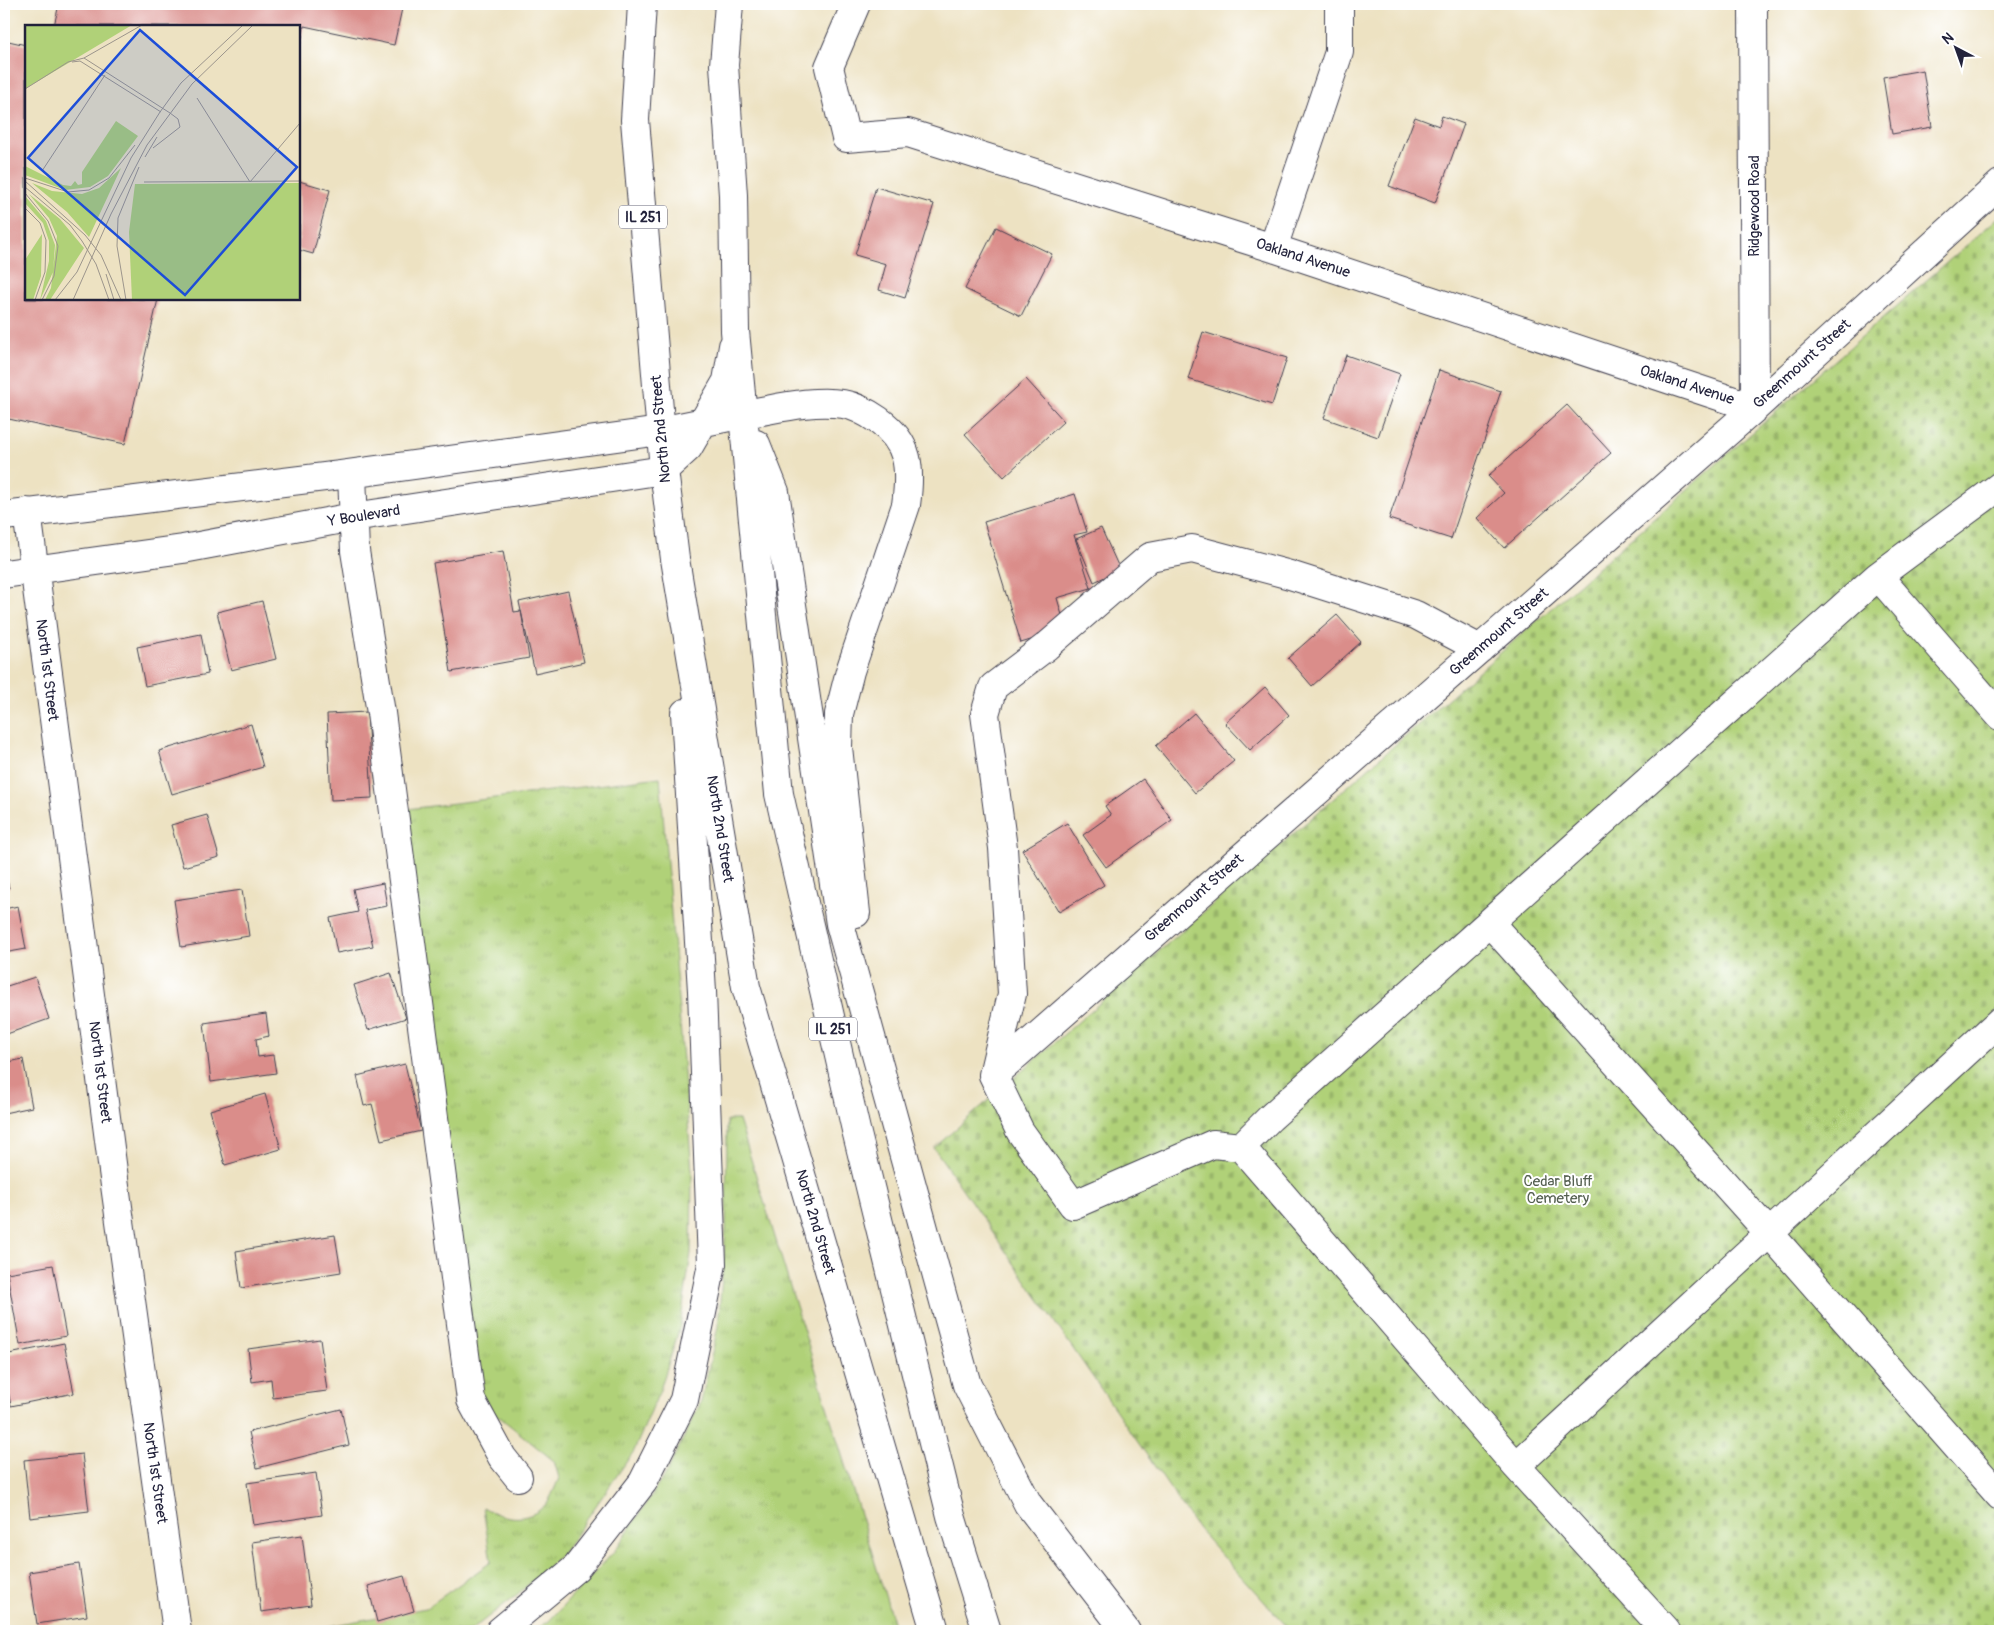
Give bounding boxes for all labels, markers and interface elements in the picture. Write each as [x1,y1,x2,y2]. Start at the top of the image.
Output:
north arrow [1932,22,1982,72]
inset map [25,25,300,300]
text: N [1939,29,1957,48]
street label: Ridgewood Road [1745,155,1764,257]
road number: IL 251 [619,206,667,228]
street label: Oakland Avenue [1253,234,1353,282]
street label: Greenmount Street [1749,314,1856,413]
street label: Oakland Avenue [1637,361,1737,409]
street label: North 2nd Street [647,373,675,484]
street label: Y Boulevard [325,501,402,531]
street label: Greenmount Street [1446,583,1553,680]
street label: North 1st Street [31,618,63,723]
street label: North 2nd Street [702,774,738,885]
street label: Greenmount Street [1141,849,1248,946]
road number: IL 251 [809,1018,857,1040]
street label: North 1st Street [84,1020,116,1125]
street label: North 2nd Street [791,1167,839,1277]
park label: Cedar Bluff Cemetery [1523,1172,1593,1208]
street label: North 1st Street [138,1421,172,1526]

